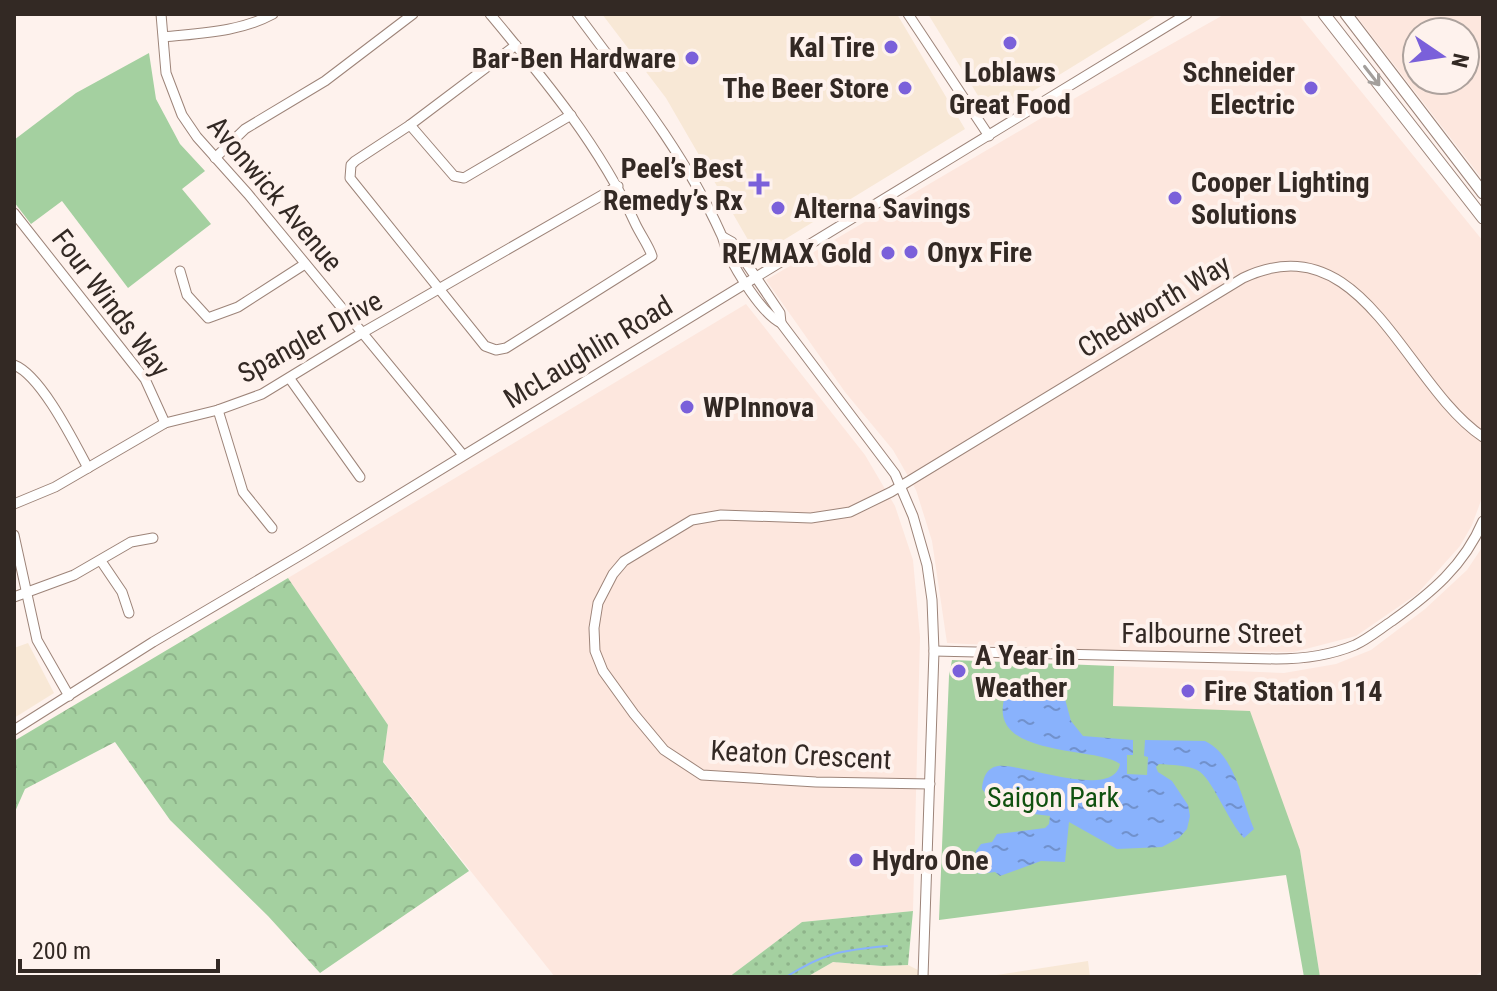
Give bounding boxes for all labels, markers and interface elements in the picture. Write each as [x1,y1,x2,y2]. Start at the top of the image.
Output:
north arrow [1401,16,1481,96]
place label: Kal Tire [789,31,875,64]
marker: Loblaws Great Food [1001,34,1019,52]
marker: Kal Tire [882,38,900,56]
place label: Bar-Ben Hardware [472,42,676,75]
marker: Bar-Ben Hardware [683,49,701,67]
text: N [1446,51,1474,70]
place label: Loblaws Great Food [949,56,1071,121]
place label: Schneider Electric [1182,56,1295,121]
one-way arrow [1364,64,1381,86]
place label: The Beer Store [722,72,889,105]
marker: The Beer Store [896,79,914,97]
marker: Schneider Electric [1302,79,1320,97]
street label: Avonwick Avenue [201,110,349,278]
place label: Peel’s Best Remedy’s Rx [603,152,743,217]
place label: Cooper Lighting Solutions [1191,166,1370,231]
marker: Peel’s Best Remedy’s Rx [750,175,768,193]
marker: Cooper Lighting Solutions [1166,189,1184,207]
place label: Alterna Savings [794,192,971,225]
marker: Alterna Savings [769,199,787,217]
street label: Four Winds Way [45,223,177,383]
place label: Onyx Fire [927,236,1032,269]
place label: RE/MAX Gold [722,237,872,270]
marker: Onyx Fire [902,243,920,261]
marker: RE/MAX Gold [879,244,897,262]
street label: Chedworth Way [1072,247,1236,364]
street label: Spangler Drive [232,284,388,390]
street label: McLaughlin Road [498,289,678,415]
place label: WPInnova [703,391,814,424]
marker: WPInnova [678,398,696,416]
street label: Falbourne Street [1121,617,1303,650]
place label: A Year in Weather [975,639,1076,704]
marker: A Year in Weather [950,662,968,680]
place label: Fire Station 114 [1204,675,1382,708]
marker: Fire Station 114 [1179,682,1197,700]
street label: Keaton Crescent [710,734,892,776]
park label: Saigon Park [987,781,1119,814]
place label: Hydro One [872,844,989,877]
marker: Hydro One [847,851,865,869]
scale bar [20,923,218,973]
text: 200 m [32,937,91,965]

